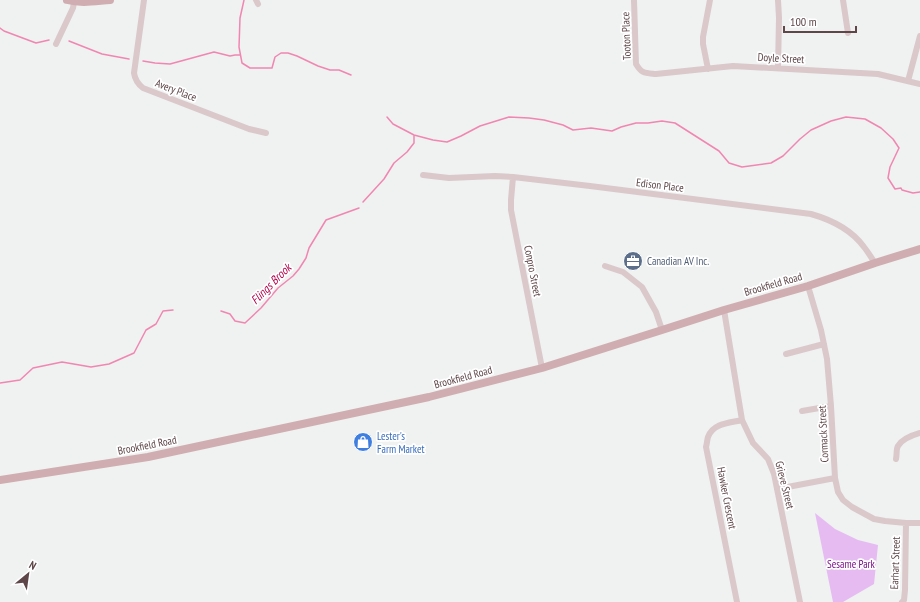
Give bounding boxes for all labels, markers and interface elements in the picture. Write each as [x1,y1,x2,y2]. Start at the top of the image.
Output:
scale bar [784,8,856,34]
street label: Tooton Place [618,11,634,60]
text: 100 m [790,14,817,29]
street label: Doyle Street [757,50,805,66]
street label: Avery Place [153,76,199,104]
street label: Edison Place [635,175,685,195]
street label: Conpro Street [521,244,545,298]
office icon: Canadian AV Inc. [622,250,644,272]
place label: Canadian AV Inc. [647,254,709,268]
water label: Flings Brook [247,259,295,307]
street label: Brookfield Road [742,269,804,299]
street label: Brookfield Road [432,362,494,391]
street label: Cormack Street [815,405,831,463]
place label: Lester's Farm Market [377,429,425,456]
shop icon: Lester's Farm Market [352,431,374,453]
street label: Brookfield Road [116,432,178,458]
street label: Grieve Street [772,459,798,511]
street label: Hawker Crescent [714,466,740,530]
street label: Earhart Street [887,536,903,590]
north arrow [8,554,48,594]
park label: Sesame Park [827,557,876,571]
text: N [27,558,39,573]

